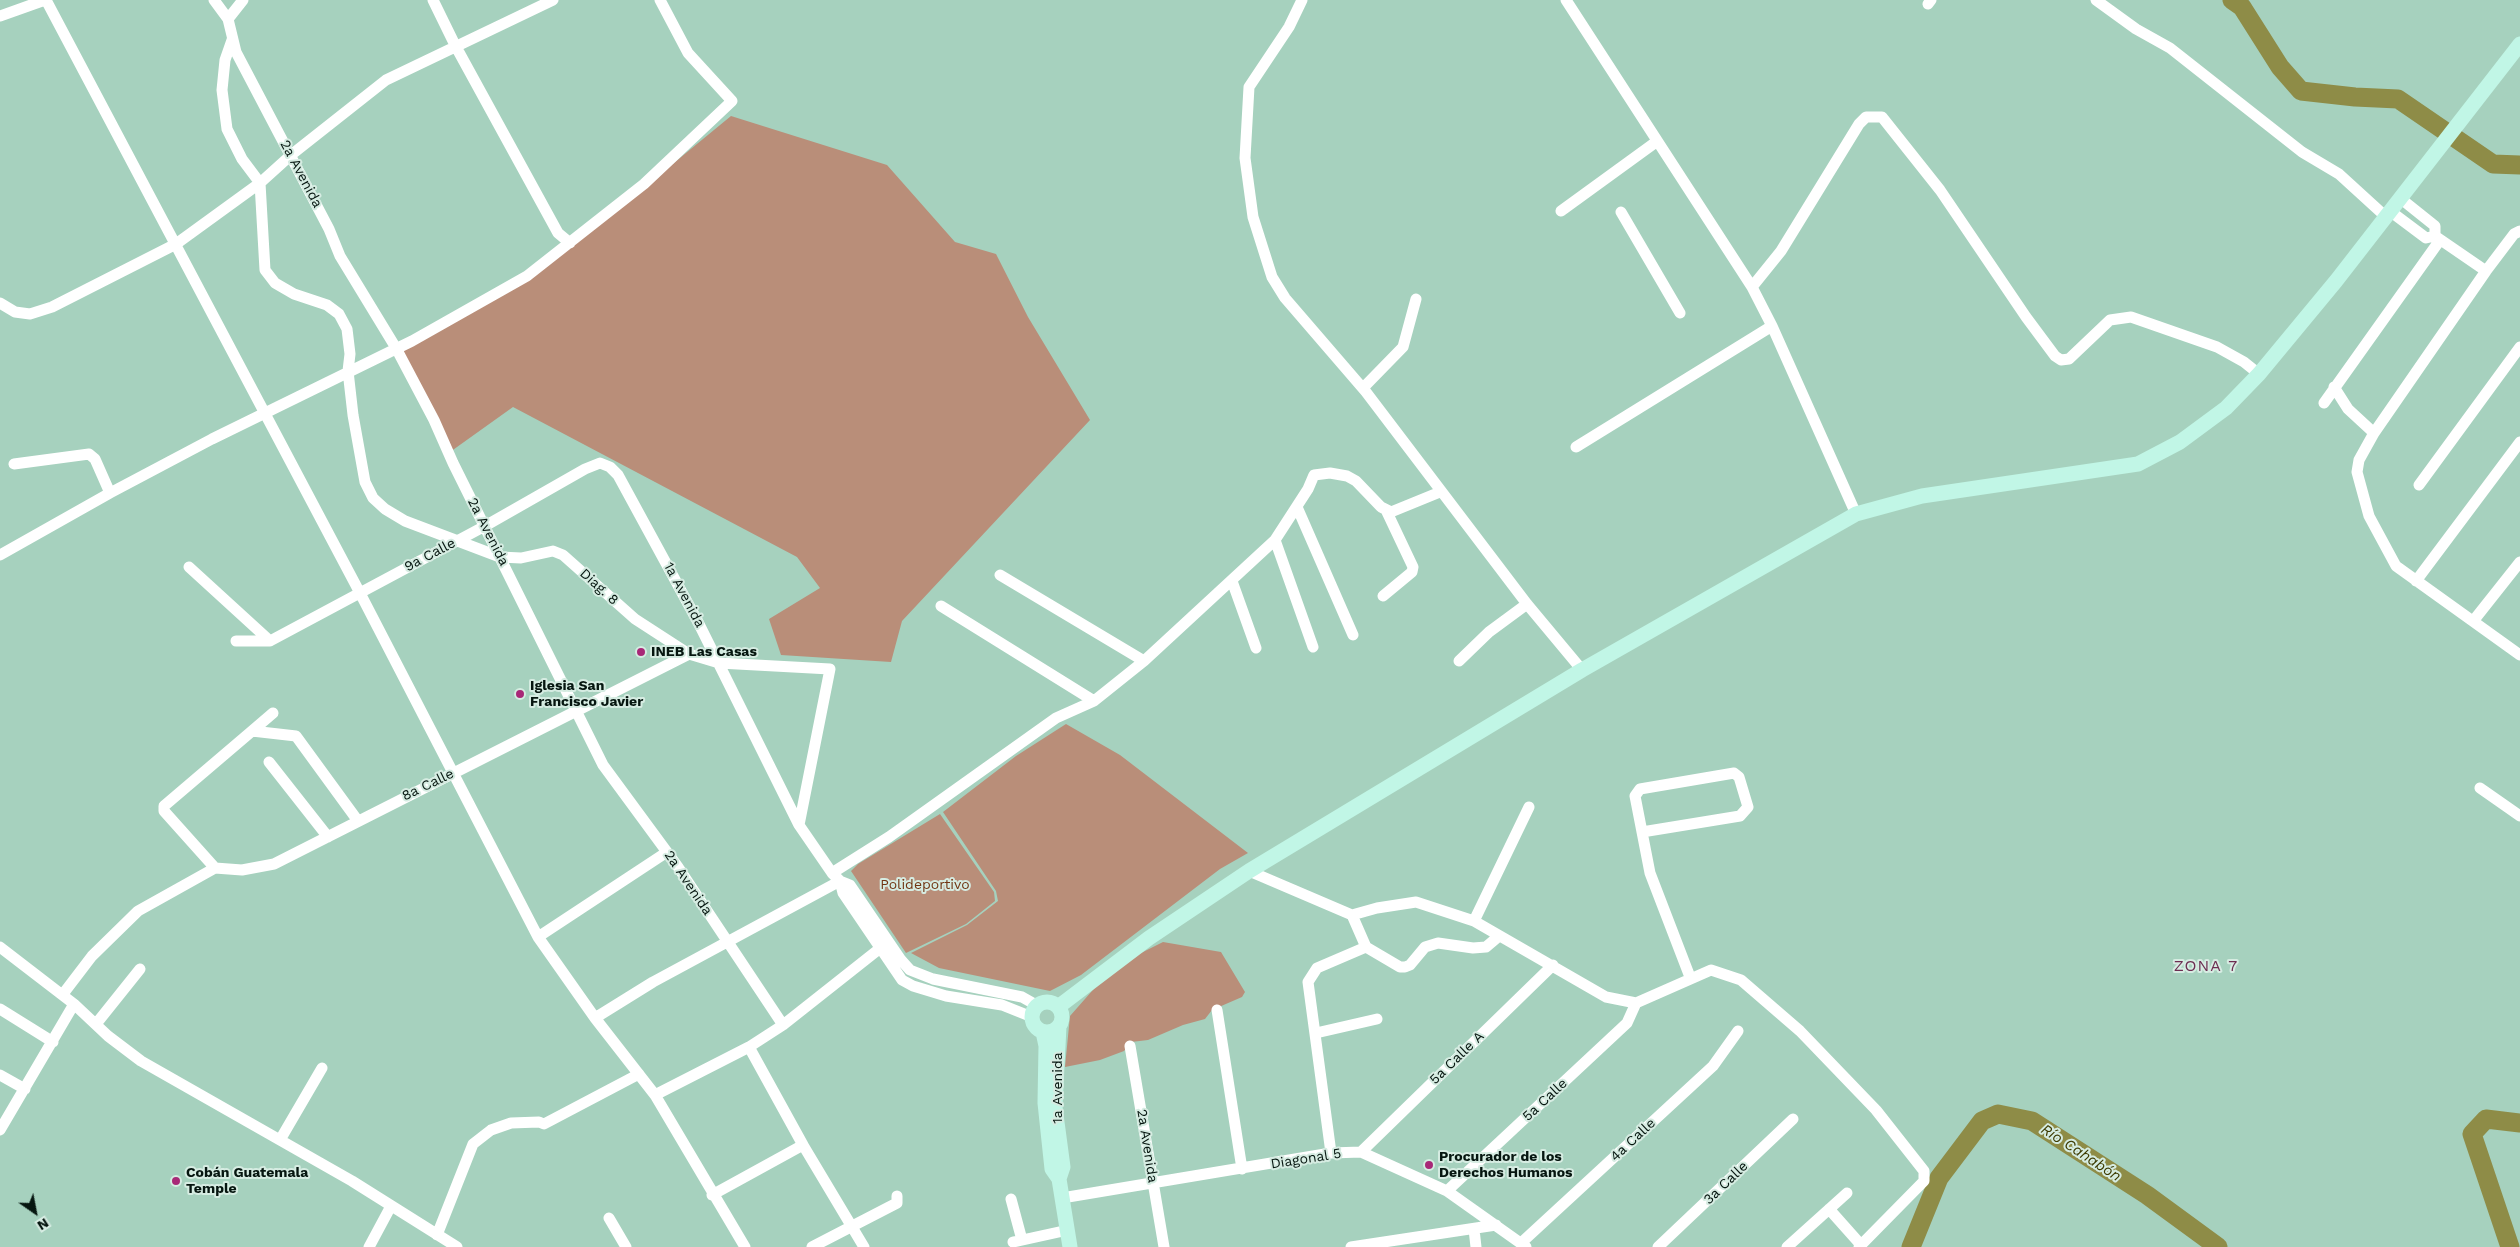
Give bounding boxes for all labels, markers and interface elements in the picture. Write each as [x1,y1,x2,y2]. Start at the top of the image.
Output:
street label: 2a Avenida [276,137,326,211]
street label: 2a Avenida [464,495,512,569]
street label: 9a Calle [402,535,458,575]
street label: 1a Avenida [660,560,708,630]
street label: Diag. 8 [576,565,622,609]
place label: INEB Las Casas [651,644,757,660]
marker: INEB Las Casas [635,646,647,658]
place label: Iglesia San Francisco Javier [530,678,643,710]
marker: Iglesia San Francisco Javier [514,688,526,700]
street label: 8a Calle [399,765,457,805]
street label: 2a Avenida [660,848,716,918]
park label: Polideportivo [880,877,970,893]
district label: ZONA 7 [2173,956,2239,976]
street label: 5a Calle A [1426,1028,1488,1088]
street label: 1a Avenida [1050,1052,1066,1124]
street label: 5a Calle [1519,1075,1571,1125]
street label: 2a Avenida [1133,1108,1161,1184]
street label: 4a Calle [1607,1115,1659,1165]
water label: Río Cahabón [2038,1120,2124,1186]
street label: Diagonal 5 [1269,1145,1343,1173]
place label: Procurador de los Derechos Humanos [1439,1149,1572,1182]
street label: 3a Calle [1700,1158,1752,1208]
marker: Procurador de los Derechos Humanos [1423,1159,1435,1171]
place label: Cobán Guatemala Temple [186,1165,308,1198]
marker: Cobán Guatemala Temple [170,1175,182,1187]
north arrow [10,1187,60,1237]
text: N [34,1215,52,1234]

